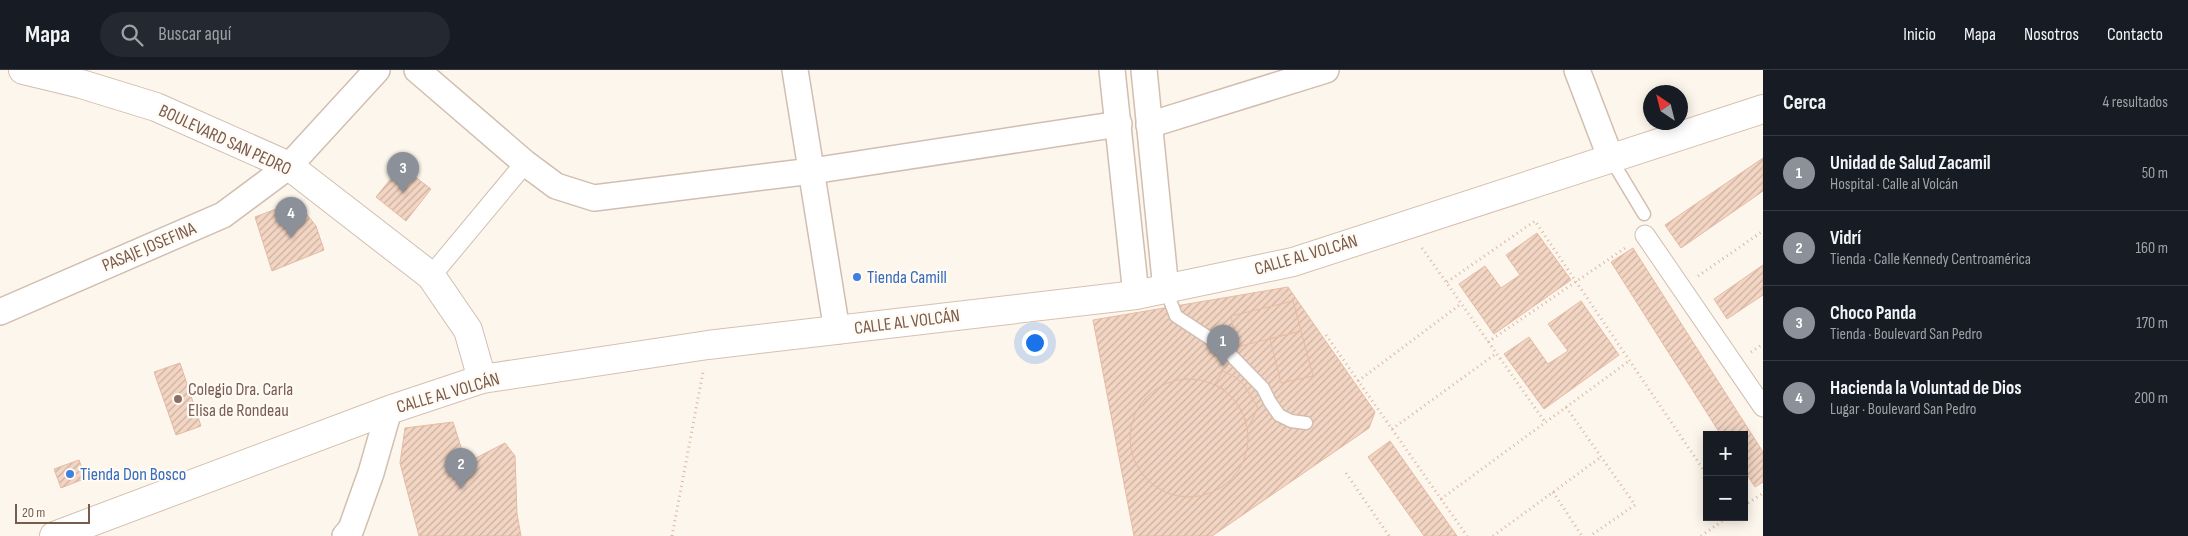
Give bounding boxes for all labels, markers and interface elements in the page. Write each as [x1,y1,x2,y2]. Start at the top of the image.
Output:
search box [100,12,450,57]
text: Mapa [25,20,70,49]
icon: search [118,21,146,49]
text: Buscar aquí [158,23,231,46]
text: Inicio [1903,24,1936,45]
text: Mapa [1964,24,1996,45]
text: Nosotros [2024,24,2079,45]
text: Contacto [2107,24,2163,45]
north arrow [1643,85,1688,130]
text: Cerca [1783,90,1826,115]
text: 4 resultados [2103,93,2168,112]
street label: BOULEVARD SAN PEDRO [155,100,295,180]
pin: 3 [387,152,419,193]
text: Unidad de Salud Zacamil [1830,152,1991,175]
text: 1 [1796,164,1802,183]
text: 50 m [2142,164,2168,183]
text: Hospital · Calle al Volcán [1830,175,1958,194]
pin: 4 [275,197,307,238]
street label: PASAJE JOSEFINA [99,218,199,276]
text: Vidrí [1830,227,1861,250]
street label: CALLE AL VOLCÁN [1252,230,1360,280]
text: 2 [1795,239,1803,258]
text: 160 m [2135,239,2168,258]
text: Tienda · Calle Kennedy Centroamérica [1830,250,2031,269]
place label: Tienda Camill [867,267,947,288]
marker: Tienda Camill [851,271,863,283]
text: Choco Panda [1830,302,1916,325]
street label: CALLE AL VOLCÁN [853,305,961,339]
text: 3 [1795,314,1803,333]
text: 170 m [2136,314,2168,333]
pin: 1 [1207,325,1239,366]
text: Tienda · Boulevard San Pedro [1830,325,1983,344]
your location [1022,330,1048,356]
street label: CALLE AL VOLCÁN [394,368,502,418]
text: Hacienda la Voluntad de Dios [1830,377,2022,400]
place label: Colegio Dra. Carla Elisa de Rondeau [188,379,293,421]
text: 4 [1795,389,1803,408]
text: 200 m [2134,389,2168,408]
marker: Colegio Dra. Carla Elisa de Rondeau [172,393,184,405]
text: Lugar · Boulevard San Pedro [1830,400,1976,419]
map controls [1703,431,1748,521]
button: + [1703,431,1748,476]
pin: 2 [445,448,477,489]
place label: Tienda Don Bosco [80,464,186,485]
marker: Tienda Don Bosco [64,468,76,480]
button: − [1703,476,1748,521]
scale bar [15,501,90,524]
text: 20 m [22,504,45,521]

